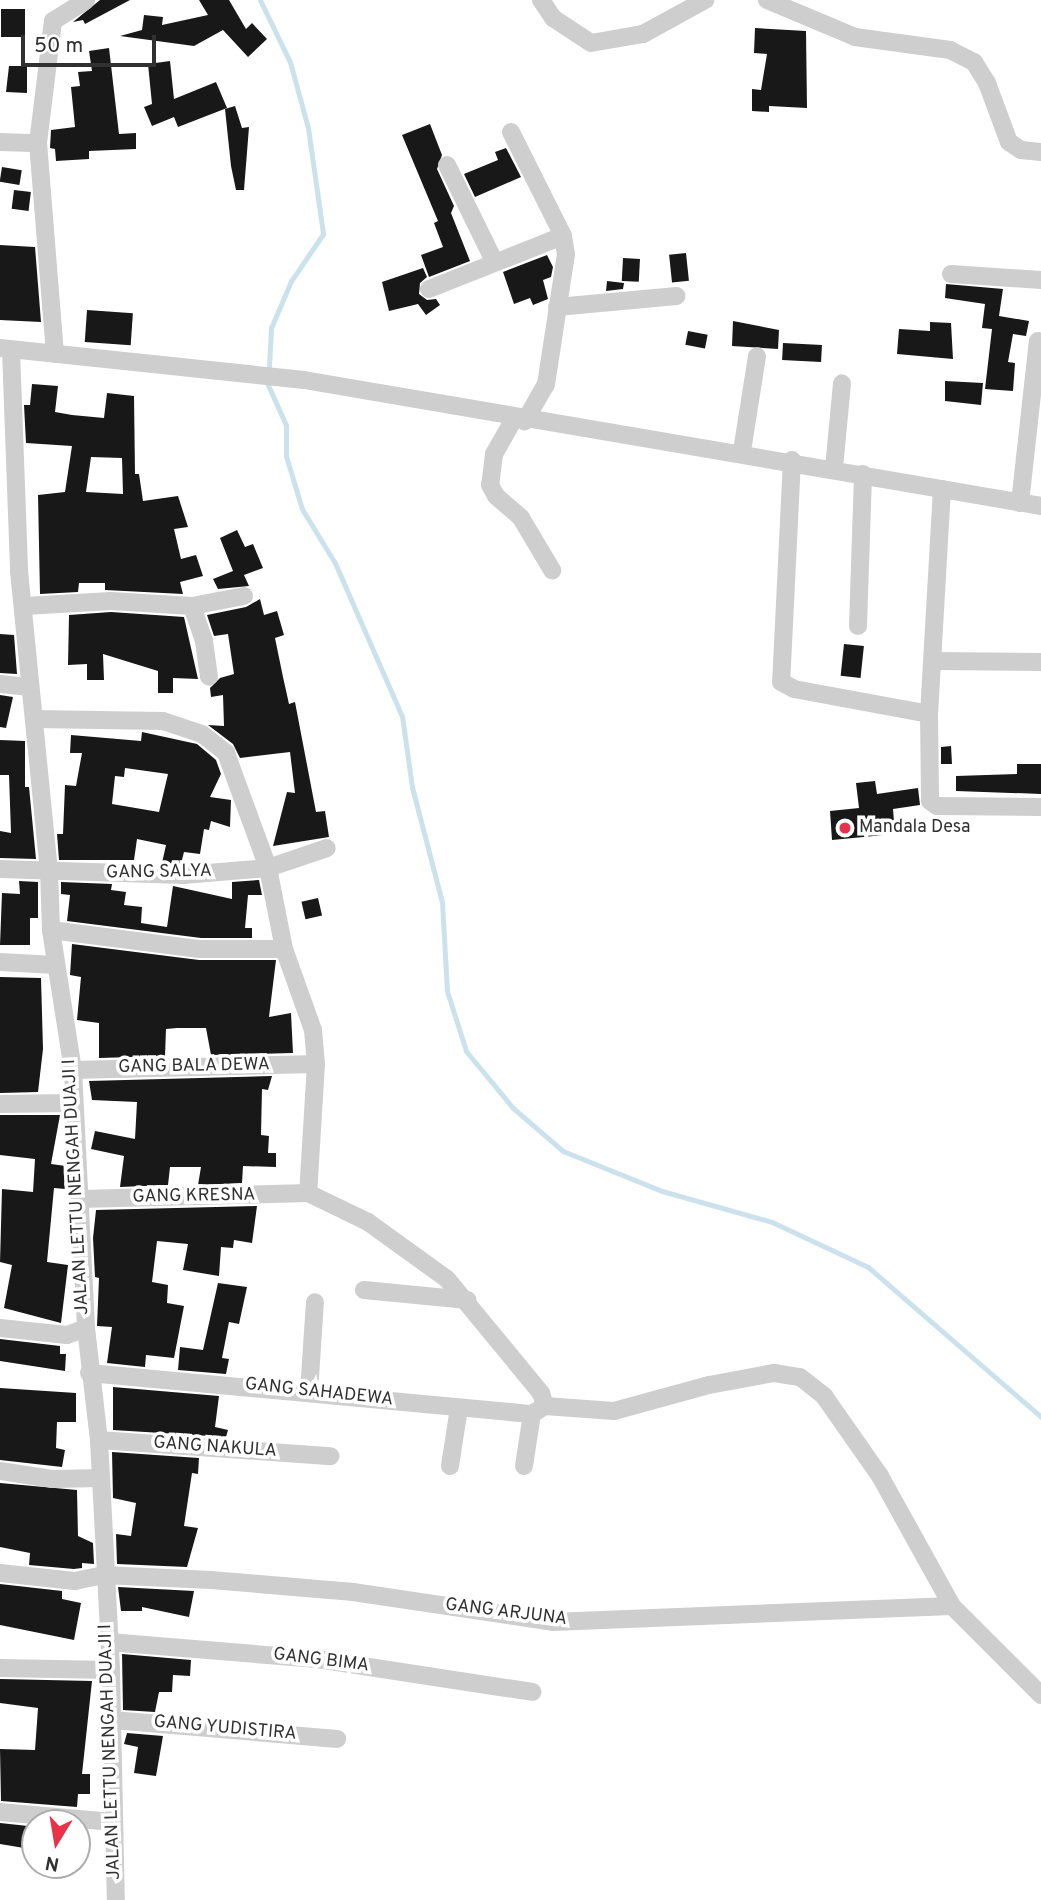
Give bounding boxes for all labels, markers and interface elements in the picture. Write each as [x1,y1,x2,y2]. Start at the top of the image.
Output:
scale bar [24,21,159,65]
text: 50 m [34,33,83,60]
place label: Mandala Desa [859,817,970,839]
marker: Mandala Desa [837,820,853,836]
street label: GANG SALYA [106,861,212,885]
street label: GANG BALA DEWA [118,1055,270,1079]
street label: JALAN LETTU NENGAH DUAJI I [60,1059,94,1315]
street label: GANG KRESNA [132,1185,256,1209]
street label: GANG SAHADEWA [244,1374,394,1412]
street label: GANG NAKULA [152,1433,278,1463]
street label: GANG ARJUNA [444,1595,568,1631]
street label: JALAN LETTU NENGAH DUAJI I [96,1624,126,1880]
street label: GANG BIMA [272,1644,370,1678]
street label: GANG YUDISTIRA [152,1712,298,1746]
north arrow [21,1809,91,1879]
text: N [43,1850,61,1876]

